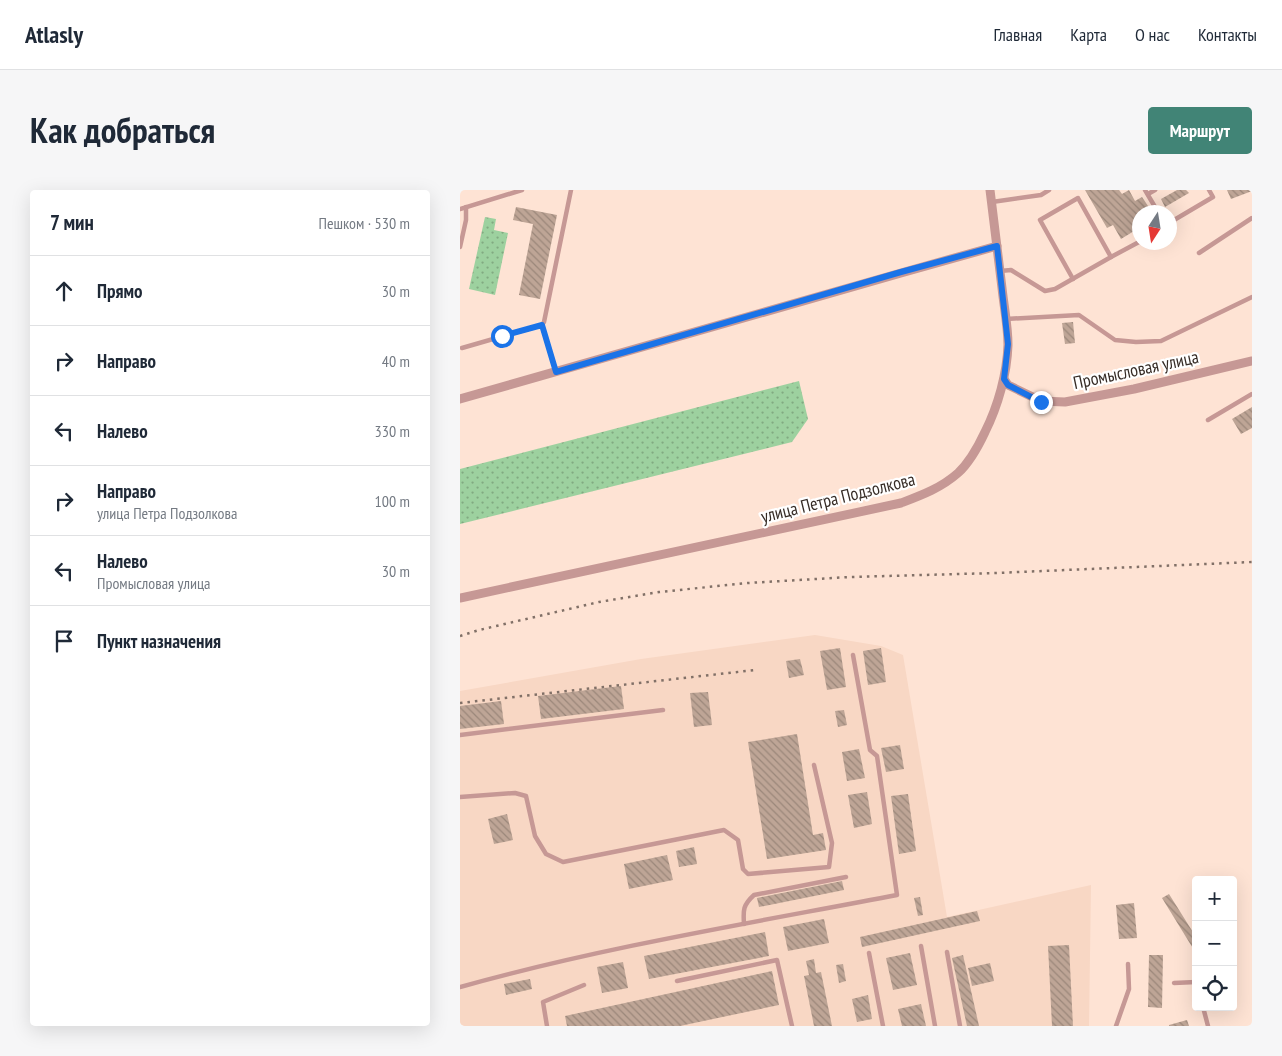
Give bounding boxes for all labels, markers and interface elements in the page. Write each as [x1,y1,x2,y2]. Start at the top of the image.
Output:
text: Atlasly [25,19,83,50]
text: Главная [994,23,1042,46]
text: Карта [1070,23,1107,46]
text: О нас [1135,23,1170,46]
text: Контакты [1198,23,1257,46]
text: Как добраться [30,107,215,153]
button: Маршрут [1148,107,1252,154]
north arrow [1132,205,1177,250]
text: 7 мин [50,209,94,236]
text: Пешком · 530 m [319,213,410,233]
icon: ahead [50,277,78,305]
text: Прямо [97,279,142,303]
text: 30 m [382,281,410,301]
route start [491,325,514,348]
street label: Промысловая улица [1071,345,1201,394]
icon: right [50,347,78,375]
text: Направо [97,349,156,373]
text: 40 m [382,351,410,371]
route end [1030,391,1053,414]
icon: left [50,417,78,445]
text: Налево [97,419,148,443]
text: 330 m [375,421,410,441]
street label: улица Петра Подзолкова [759,467,917,528]
text: Направо [97,479,156,503]
icon: right [50,487,78,515]
text: 100 m [375,491,410,511]
text: улица Петра Подзолкова [97,503,237,523]
text: Налево [97,549,148,573]
icon: left [50,557,78,585]
text: 30 m [382,561,410,581]
text: Промысловая улица [97,573,210,593]
icon: arrive [50,627,78,655]
text: Пункт назначения [97,629,221,653]
map controls [1192,876,1237,1011]
button: + [1192,876,1237,921]
button: − [1192,921,1237,966]
button: locate [1192,966,1237,1011]

